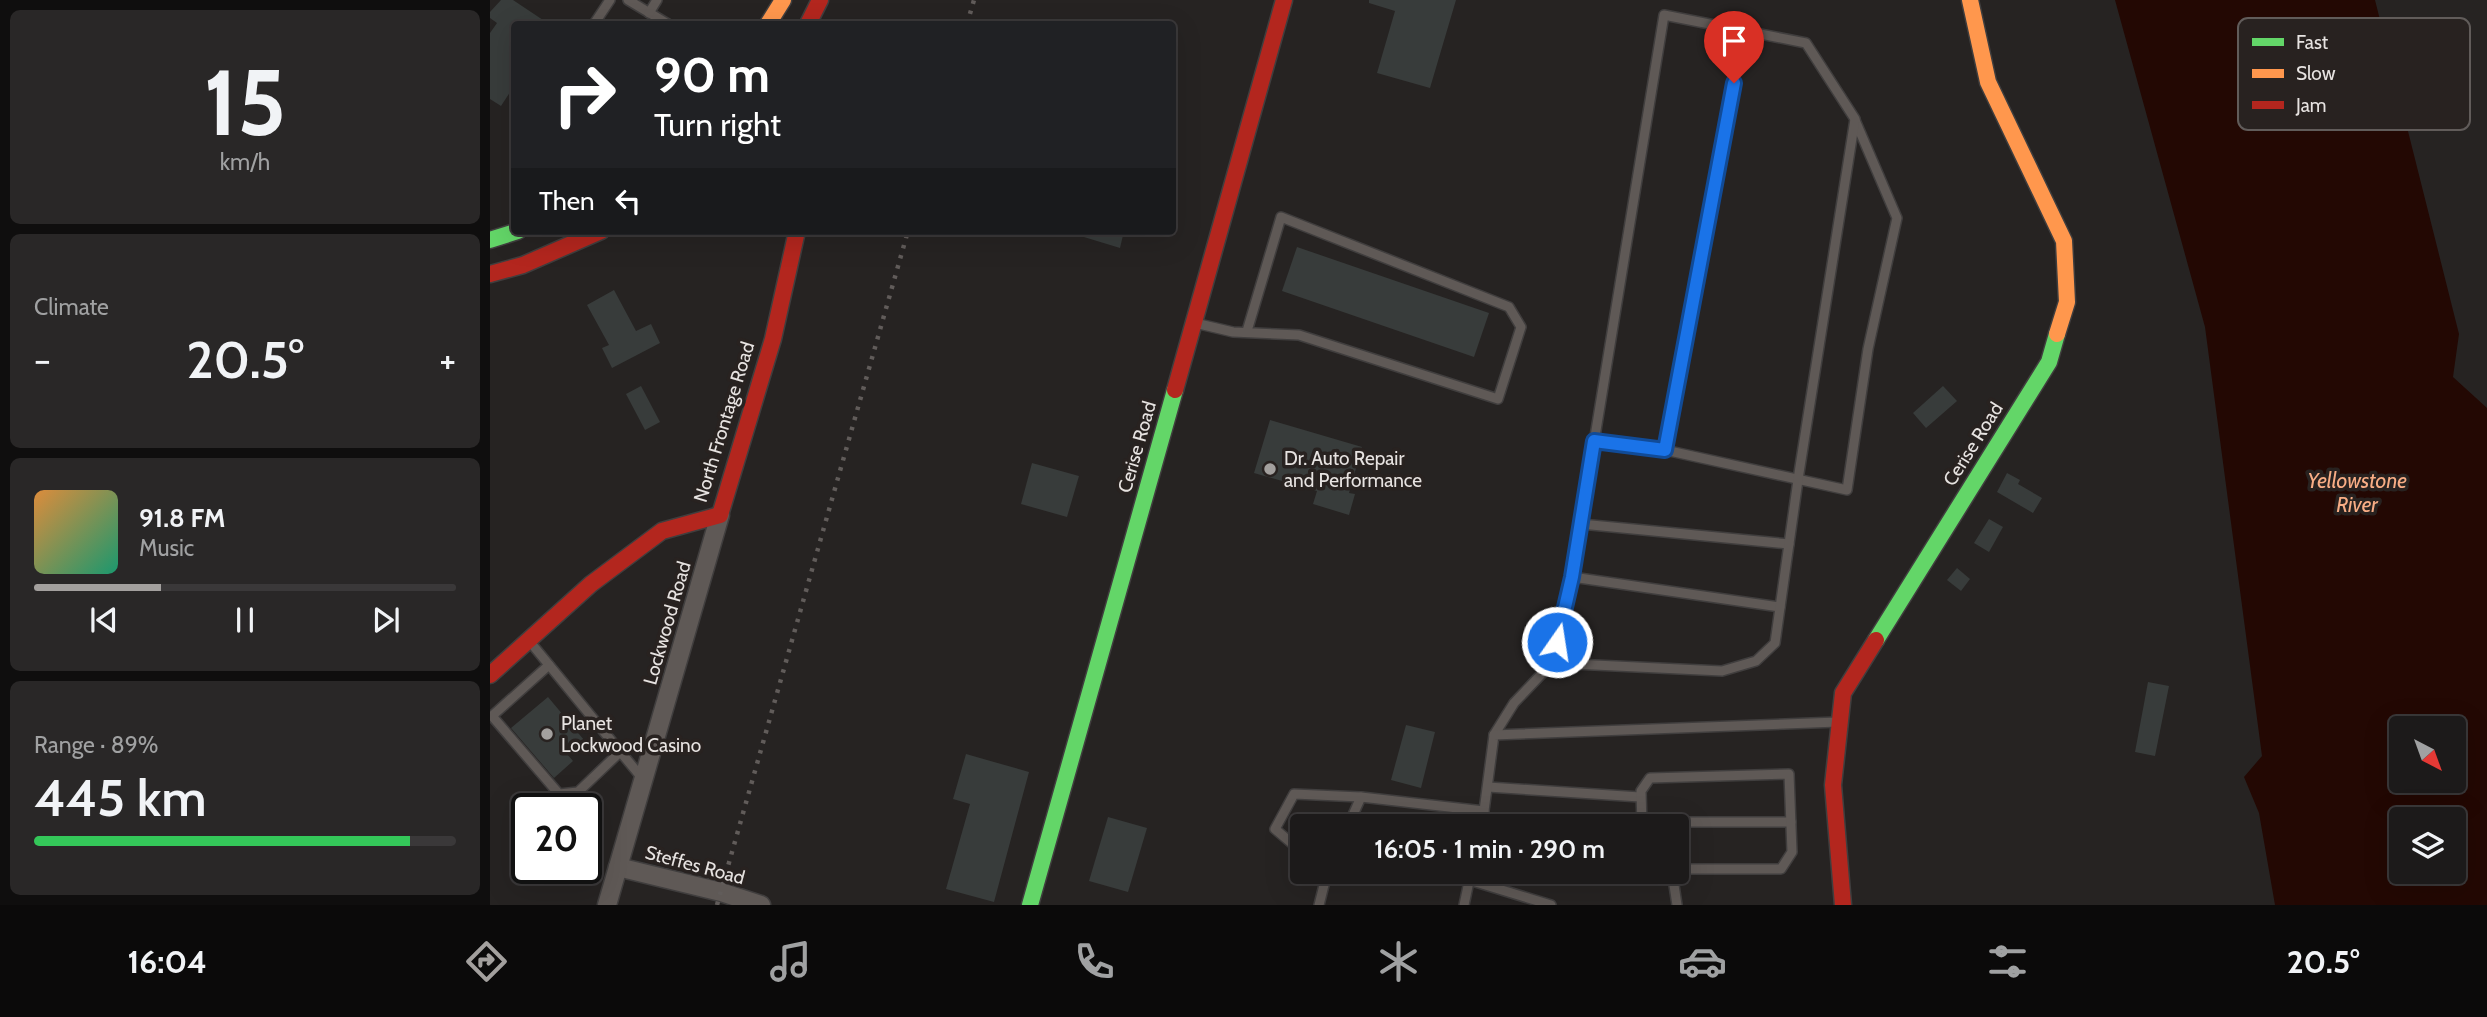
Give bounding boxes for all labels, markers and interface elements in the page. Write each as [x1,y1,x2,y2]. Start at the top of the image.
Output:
pin [1704,11,1764,83]
legend [2238,18,2470,130]
icon: arrive [1715,22,1753,60]
text: Fast [2296,31,2329,54]
text: 90 m [654,45,770,104]
text: 15 [204,47,286,158]
icon: right [539,49,630,140]
text: Slow [2296,62,2336,85]
text: Jam [2295,94,2326,117]
text: Turn right [654,105,781,144]
text: km/h [220,148,270,176]
icon: left [609,182,647,220]
text: Then [539,185,595,217]
text: Climate [34,293,109,321]
text: 20.5° [186,328,304,391]
text: − [34,336,51,383]
text: + [439,336,456,383]
street label: North Frontage Road [689,339,759,505]
street label: Cerise Road [1938,398,2008,490]
street label: Cerise Road [1113,399,1161,495]
place label: Dr. Auto Repair and Performance [1284,447,1422,492]
marker: Dr. Auto Repair and Performance [1262,461,1278,477]
water label: Yellowstone River [2307,468,2407,517]
text: 91.8 FM [139,502,225,534]
text: Music [139,534,194,562]
street label: Lockwood Road [638,559,696,687]
icon: previous [85,601,123,639]
icon: pause [226,601,264,639]
icon: next [367,601,405,639]
position arrow [1520,605,1594,679]
place label: Planet Lockwood Casino [561,712,701,757]
north arrow [2389,716,2466,793]
map controls [2389,716,2466,884]
marker: Planet Lockwood Casino [539,726,555,742]
text: Range · 89% [34,731,158,759]
text: 445 km [34,766,207,829]
speed limit sign: 20 [511,793,602,884]
button: layers [2389,807,2466,884]
text: 16:05 · 1 min · 290 m [1374,833,1605,865]
street label: Steffes Road [643,841,747,889]
icon: directions [462,937,511,986]
icon: music [766,937,815,986]
icon: phone [1070,937,1119,986]
icon: climate [1374,937,1423,986]
icon: car [1678,937,1727,986]
icon: filters [1983,937,2032,986]
text: 16:04 [128,942,207,981]
text: 20.5° [2287,942,2359,981]

